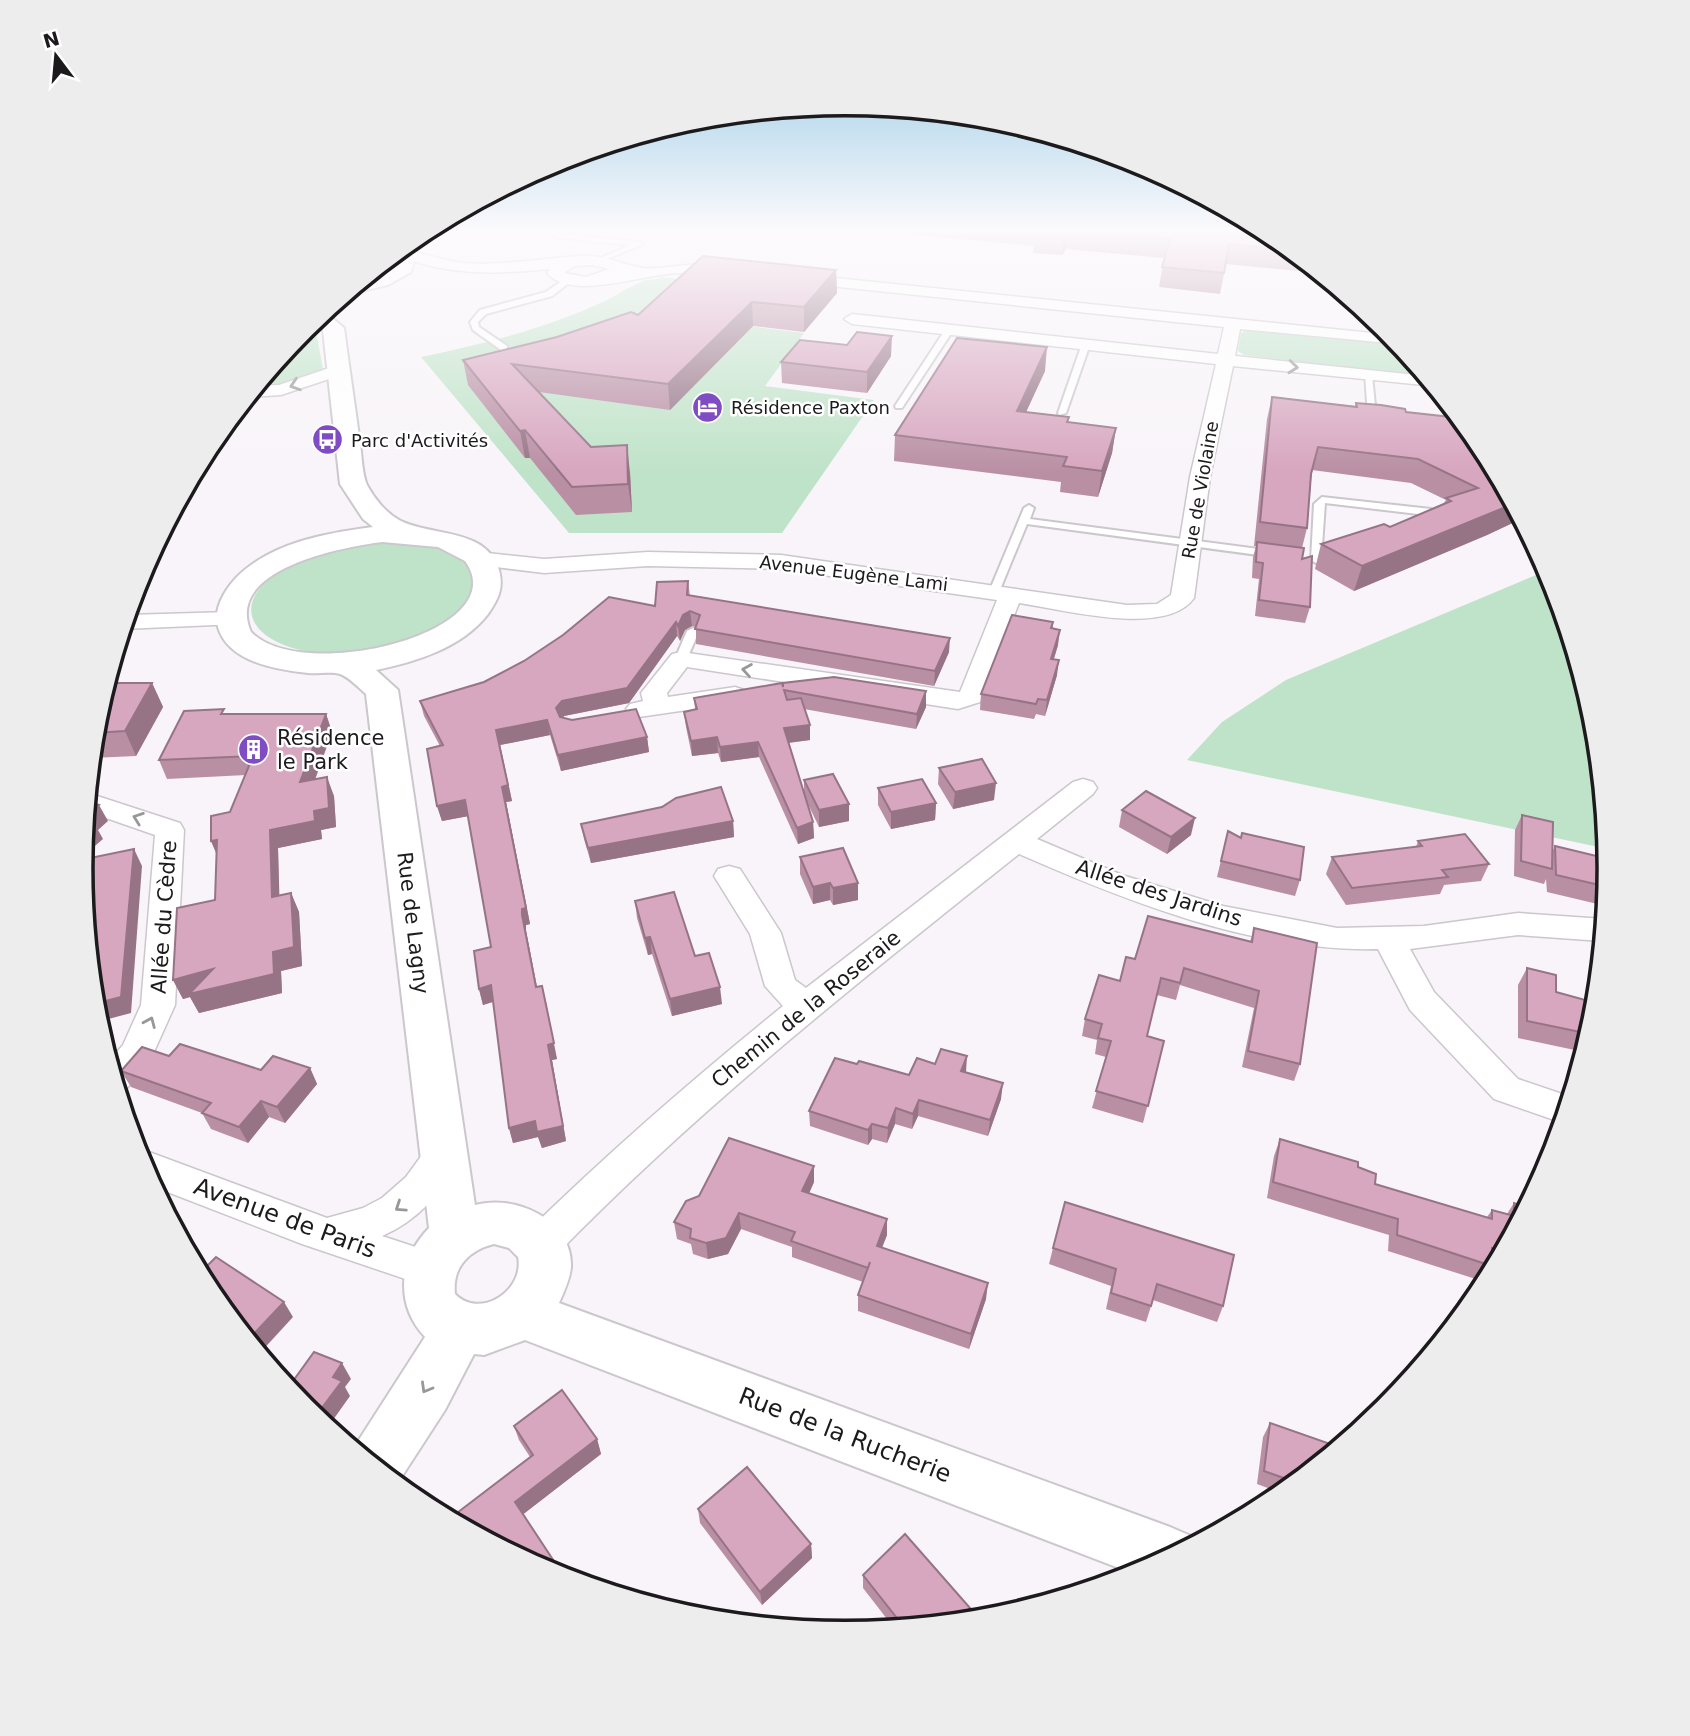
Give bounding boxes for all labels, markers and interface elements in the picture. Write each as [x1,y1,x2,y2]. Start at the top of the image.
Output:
north arrow [21,21,91,91]
text: N [41,27,62,52]
one-way arrow [1288,359,1299,374]
one-way arrow [290,377,302,391]
hotel icon: Résidence Paxton [691,390,725,424]
place label: Résidence Paxton [731,397,890,418]
street label: Rue de Violaine [1178,419,1222,561]
bus stop icon: Parc d'Activités [311,423,345,457]
place label: Parc d'Activités [351,430,488,451]
street label: Avenue Eugène Lami [759,551,949,595]
one-way arrow [742,663,753,678]
place label: Résidence le Park [277,726,384,774]
building icon: Résidence le Park [237,733,271,767]
one-way arrow [133,813,145,827]
street label: Allée du Cèdre [147,839,181,995]
street label: Rue de Lagny [392,851,434,995]
street label: Allée des Jardins [1073,855,1245,931]
street label: Chemin de la Roseraie [707,925,905,1093]
one-way arrow [142,1017,156,1029]
street label: Avenue de Paris [190,1172,380,1264]
one-way arrow [395,1199,408,1211]
one-way arrow [422,1381,435,1394]
street label: Rue de la Rucherie [735,1382,955,1488]

